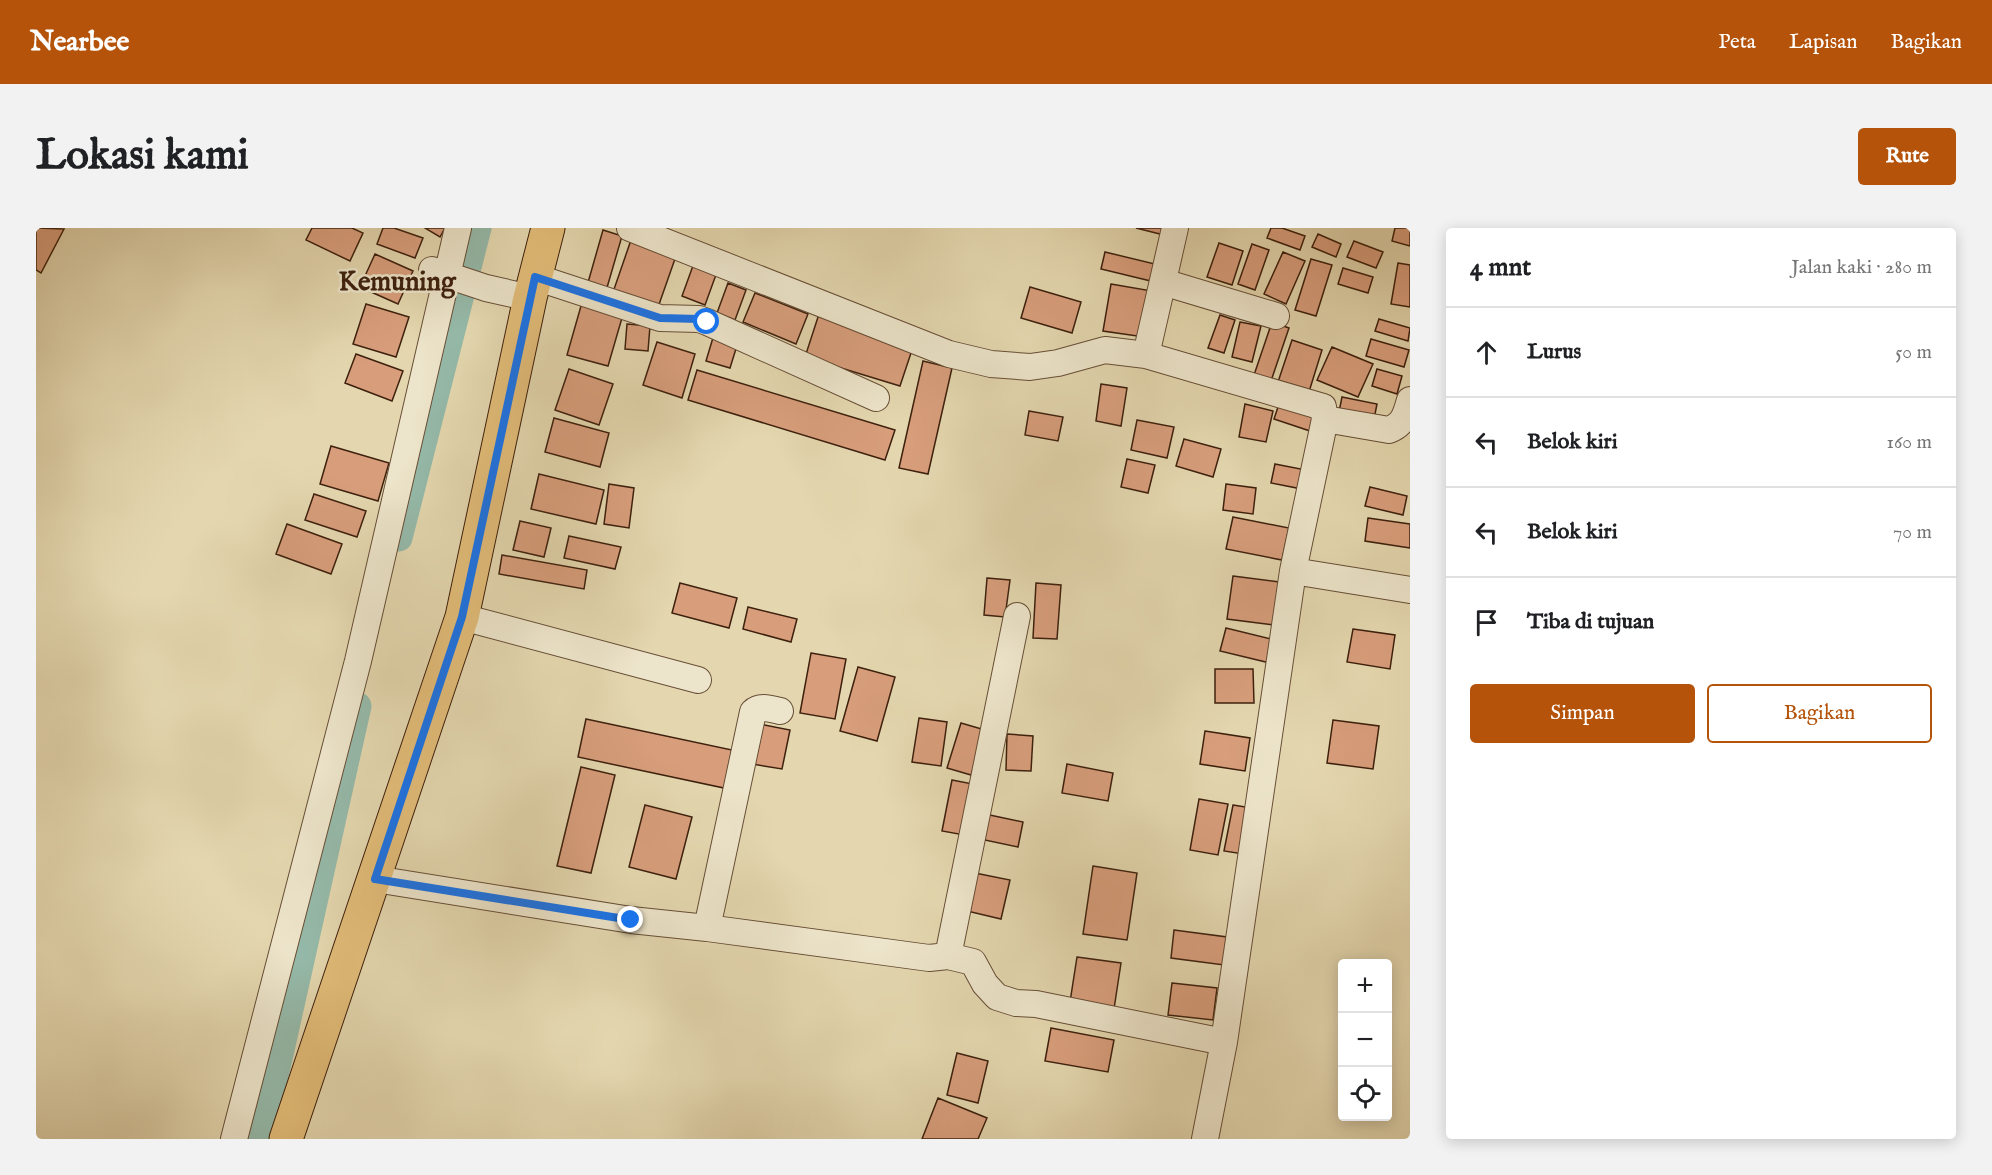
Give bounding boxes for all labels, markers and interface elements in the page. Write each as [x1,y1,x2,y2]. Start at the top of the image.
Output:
text: Nearbee [30,25,129,60]
text: Peta [1718,29,1756,56]
text: Lapisan [1789,29,1858,56]
text: Bagikan [1891,29,1962,56]
button: Rute [1858,128,1956,185]
text: Lokasi kami [36,130,249,183]
text: 4 mnt [1470,251,1531,284]
text: Jalan kaki · 280 m [1791,255,1932,280]
district label: Kemuning [338,266,457,300]
route start [693,308,719,334]
icon: ahead [1470,336,1503,369]
text: Lurus [1527,338,1581,366]
text: 50 m [1895,340,1932,365]
icon: left [1470,426,1503,459]
text: Belok kiri [1527,428,1618,456]
text: 160 m [1886,430,1932,455]
icon: left [1470,516,1503,549]
text: Belok kiri [1527,518,1618,546]
text: 70 m [1893,520,1932,545]
icon: arrive [1470,606,1503,639]
text: Tiba di tujuan [1527,608,1654,636]
button: Simpan [1470,684,1695,743]
button: Bagikan [1707,684,1932,743]
route end [617,906,643,932]
map controls [1338,959,1392,1121]
button: + [1338,959,1392,1013]
button: − [1338,1013,1392,1067]
button: locate [1338,1067,1392,1121]

